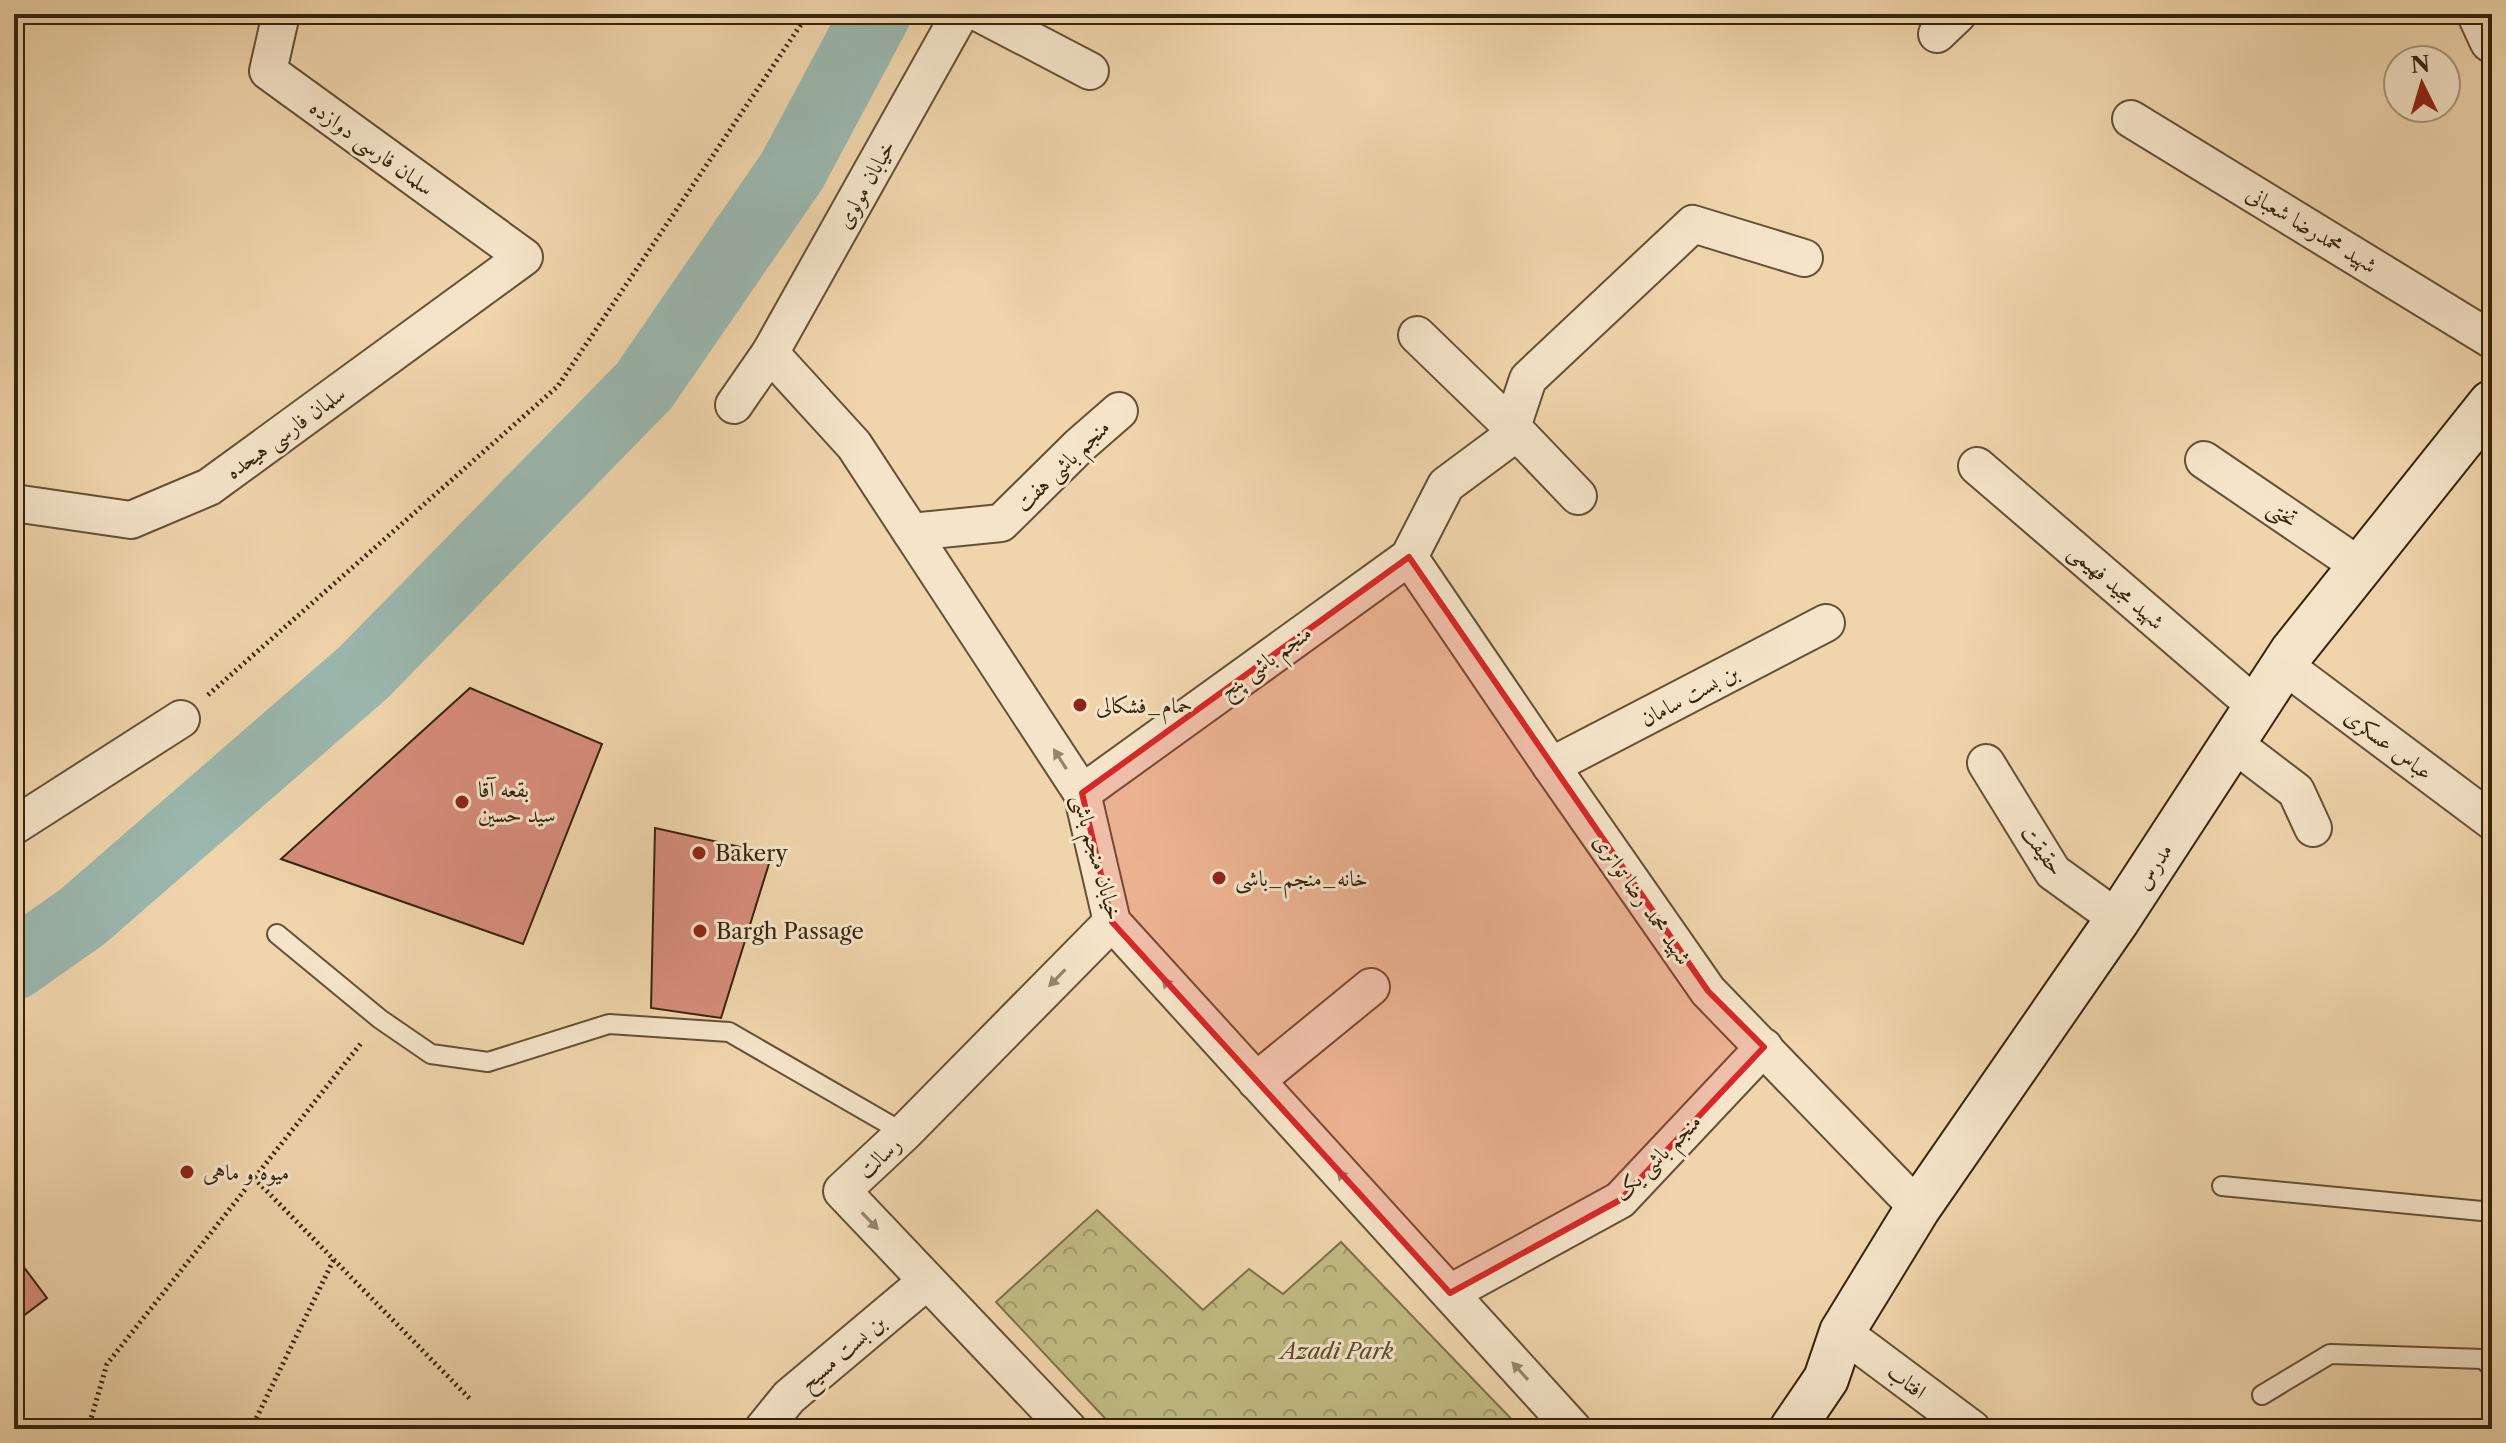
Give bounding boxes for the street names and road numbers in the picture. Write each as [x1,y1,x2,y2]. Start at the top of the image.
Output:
street label: سلمان فارسی دوازده [303,93,439,203]
street label: خیابان مولوی [830,135,901,233]
street label: شهید محمدرضا شعبانی [2241,180,2382,280]
street label: سلمان فارسی هیحده [220,380,352,487]
street label: منجم باشی هفت [1009,414,1120,522]
street label: تختی [2262,494,2303,535]
street label: شهید مجید فهیمی [2062,538,2170,637]
street label: منجم باشی پنج [1214,619,1321,710]
street label: بن بست سامان [1636,658,1743,732]
street label: عباس عسکری [2339,703,2438,786]
street label: خیابان منجم باشی [1060,791,1128,925]
street label: حقیقت [2015,820,2070,881]
street label: شهید محمد رضا تواتری [1587,829,1698,970]
street label: مدرس [2129,838,2178,894]
street label: منجم باشی یک [1608,1108,1712,1212]
street label: رسالت [852,1131,907,1184]
street label: بن بست مسیح [794,1309,895,1401]
street label: افتاب [1882,1358,1932,1405]

